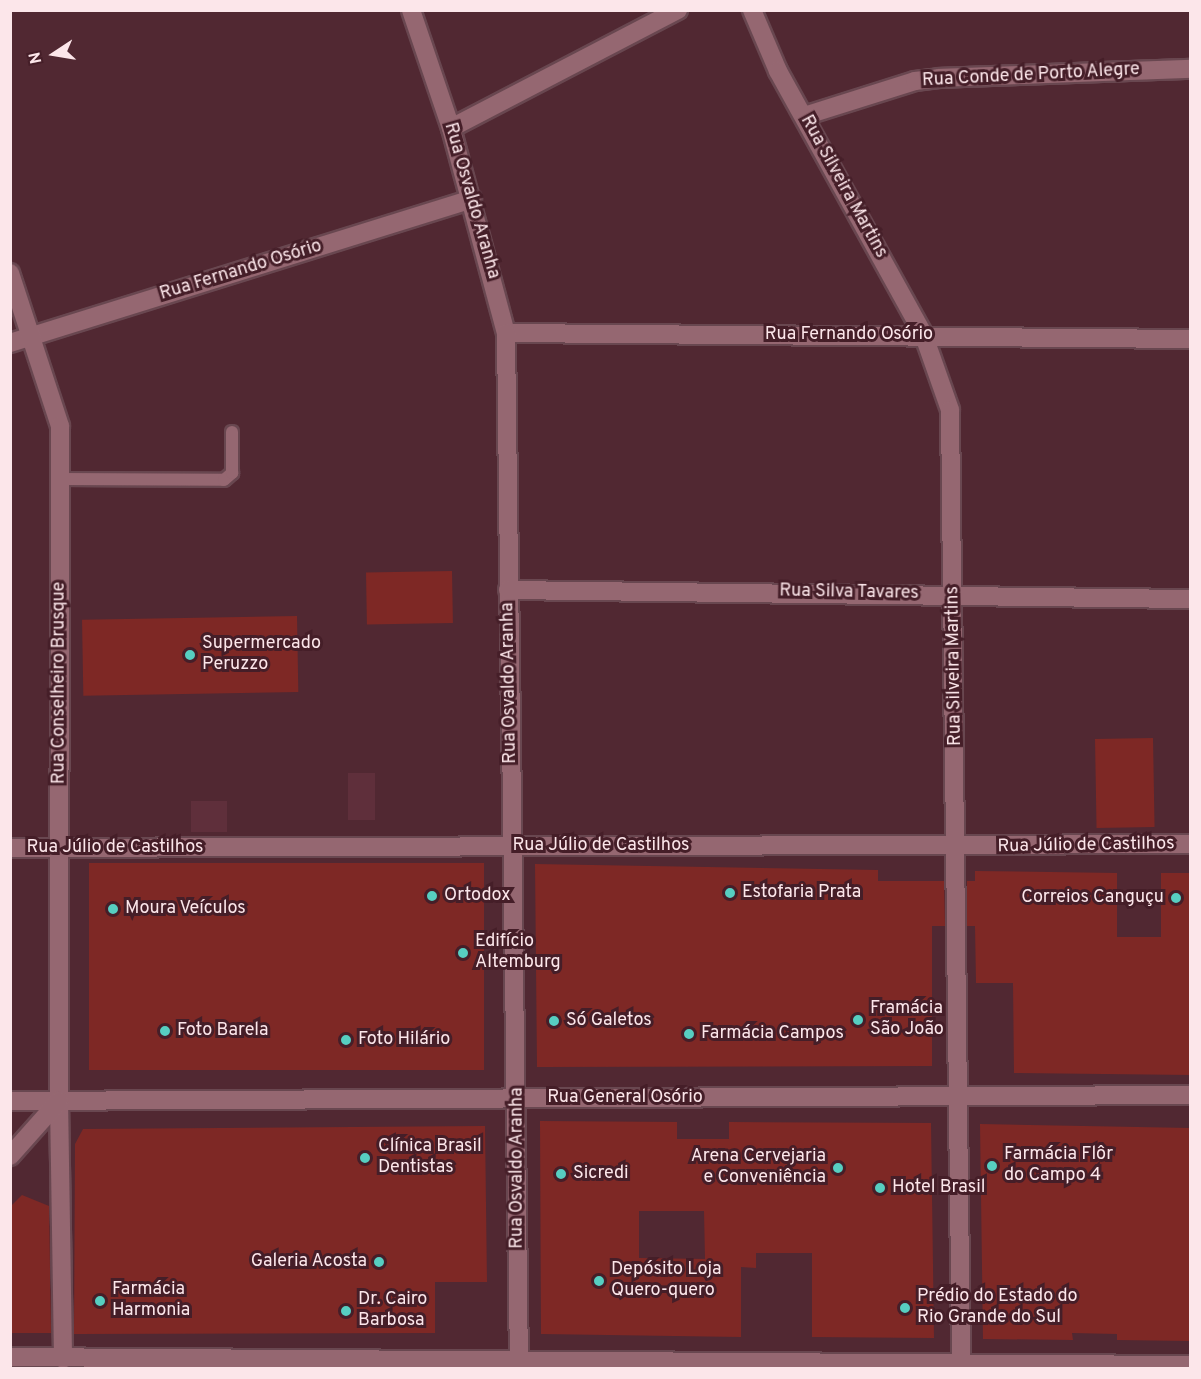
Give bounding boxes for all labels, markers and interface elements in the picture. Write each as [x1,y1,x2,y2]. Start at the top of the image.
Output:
north arrow [24,24,84,84]
text: N [25,50,47,65]
street label: Rua Conde de Porto Alegre [921,59,1141,93]
street label: Rua Silveira Martins [795,112,891,262]
street label: Rua Osvaldo Aranha [438,120,504,282]
street label: Rua Fernando Osório [157,236,325,306]
street label: Rua Fernando Osório [765,324,933,346]
street label: Rua Silva Tavares [779,581,919,605]
street label: Rua Conselheiro Brusque [49,582,71,784]
street label: Rua Silveira Martins [943,586,967,746]
street label: Rua Osvaldo Aranha [498,602,522,764]
place label: Supermercado Peruzzo [202,634,321,676]
marker: Supermercado Peruzzo [183,648,197,662]
street label: Rua Júlio de Castilhos [997,834,1175,858]
street label: Rua Júlio de Castilhos [512,835,690,857]
street label: Rua Júlio de Castilhos [26,837,204,859]
place label: Estofaria Prata [742,882,861,904]
place label: Ortodox [444,885,511,907]
marker: Estofaria Prata [723,886,737,900]
place label: Correios Canguçu [1021,887,1164,909]
marker: Ortodox [425,889,439,903]
marker: Correios Canguçu [1169,891,1183,905]
place label: Moura Veículos [125,898,246,920]
marker: Moura Veículos [106,902,120,916]
place label: Edifício Altemburg [475,932,561,974]
marker: Edifício Altemburg [456,946,470,960]
place label: Framácia São João [870,999,944,1042]
place label: Só Galetos [566,1010,652,1032]
marker: Framácia São João [851,1013,865,1027]
marker: Só Galetos [547,1014,561,1028]
place label: Foto Barela [177,1020,269,1042]
place label: Farmácia Campos [701,1023,844,1045]
marker: Foto Barela [158,1024,172,1038]
marker: Farmácia Campos [682,1027,696,1041]
place label: Foto Hilário [358,1029,450,1051]
marker: Foto Hilário [339,1033,353,1047]
street label: Rua Osvaldo Aranha [507,1087,529,1249]
street label: Rua General Osório [547,1087,703,1109]
place label: Clínica Brasil Dentistas [378,1137,482,1180]
place label: Farmácia Flôr do Campo 4 [1004,1145,1113,1188]
place label: Arena Cervejaria e Conveniência [691,1147,826,1190]
marker: Clínica Brasil Dentistas [356,1149,374,1167]
marker: Farmácia Flôr do Campo 4 [985,1159,999,1173]
marker: Arena Cervejaria e Conveniência [831,1161,845,1175]
place label: Sicredi [573,1163,629,1185]
marker: Sicredi [554,1167,568,1181]
place label: Hotel Brasil [892,1177,985,1199]
marker: Hotel Brasil [873,1181,887,1195]
place label: Galeria Acosta [250,1251,367,1273]
marker: Galeria Acosta [372,1255,386,1269]
place label: Depósito Loja Quero-quero [611,1260,722,1302]
marker: Depósito Loja Quero-quero [592,1274,606,1288]
place label: Farmácia Harmonia [112,1280,190,1322]
place label: Prédio do Estado do Rio Grande do Sul [917,1287,1078,1330]
place label: Dr. Cairo Barbosa [358,1290,427,1332]
marker: Farmácia Harmonia [93,1294,107,1308]
marker: Prédio do Estado do Rio Grande do Sul [898,1301,912,1315]
marker: Dr. Cairo Barbosa [339,1304,353,1318]

